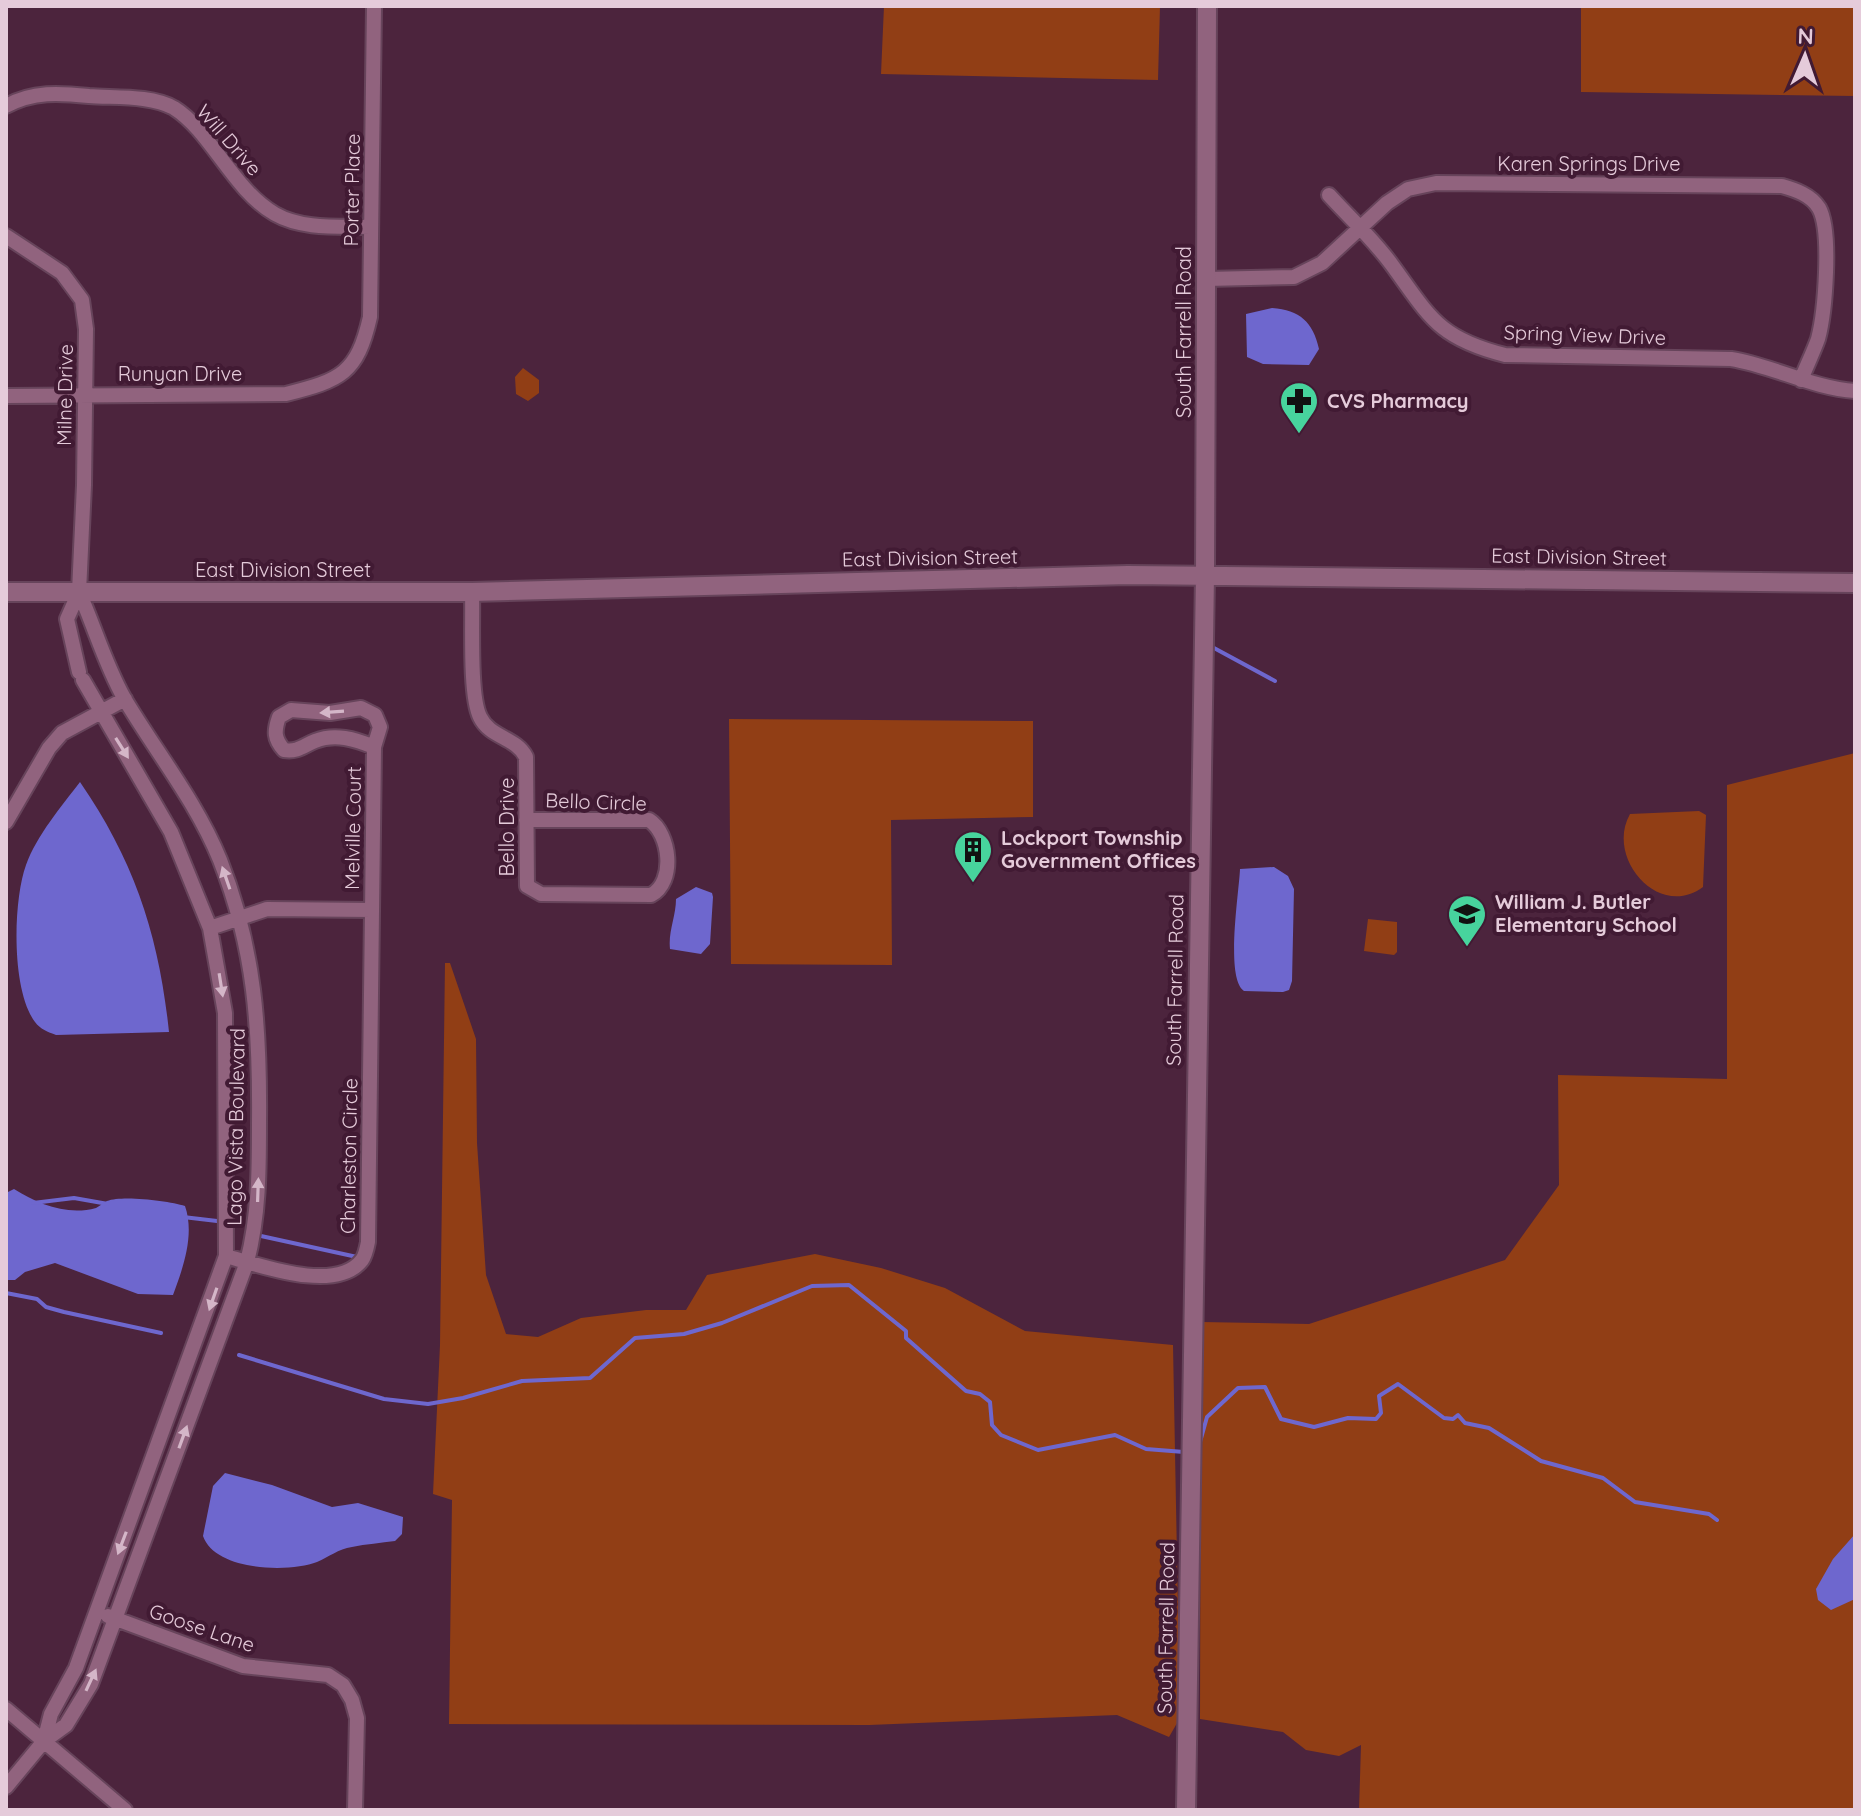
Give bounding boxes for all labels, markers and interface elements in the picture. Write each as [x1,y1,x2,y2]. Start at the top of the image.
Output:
north arrow [1765,16,1845,96]
text: N [1797,22,1814,50]
street label: Will Drive [192,99,267,180]
street label: Porter Place [338,133,365,247]
street label: Karen Springs Drive [1497,151,1681,176]
street label: South Farrell Road [1171,246,1196,418]
street label: Spring View Drive [1503,319,1667,350]
street label: Milne Drive [51,344,78,446]
street label: Runyan Drive [118,361,242,386]
pharmacy icon: CVS Pharmacy [1278,380,1320,435]
place label: CVS Pharmacy [1327,388,1469,413]
street label: East Division Street [1491,542,1667,571]
street label: East Division Street [842,543,1018,572]
street label: East Division Street [195,557,371,582]
one-way arrow [320,706,345,719]
one-way arrow [115,737,129,759]
street label: Melville Court [339,766,366,890]
street label: Bello Drive [494,778,519,876]
street label: Bello Circle [545,787,647,816]
place label: Lockport Township Government Offices [1001,825,1196,873]
building icon: Lockport Township Government Offices [952,829,994,884]
one-way arrow [219,866,231,890]
place label: William J. Butler Elementary School [1495,889,1677,937]
school or university icon: William J. Butler Elementary School [1446,893,1488,948]
street label: South Farrell Road [1161,894,1188,1066]
one-way arrow [215,973,228,998]
street label: Lago Vista Boulevard [221,1028,250,1226]
street label: Charleston Circle [335,1078,362,1234]
one-way arrow [252,1177,265,1202]
one-way arrow [206,1287,218,1311]
one-way arrow [177,1425,190,1449]
one-way arrow [115,1531,128,1555]
street label: South Farrell Road [1152,1542,1179,1714]
street label: Goose Lane [146,1598,258,1657]
one-way arrow [84,1669,98,1692]

